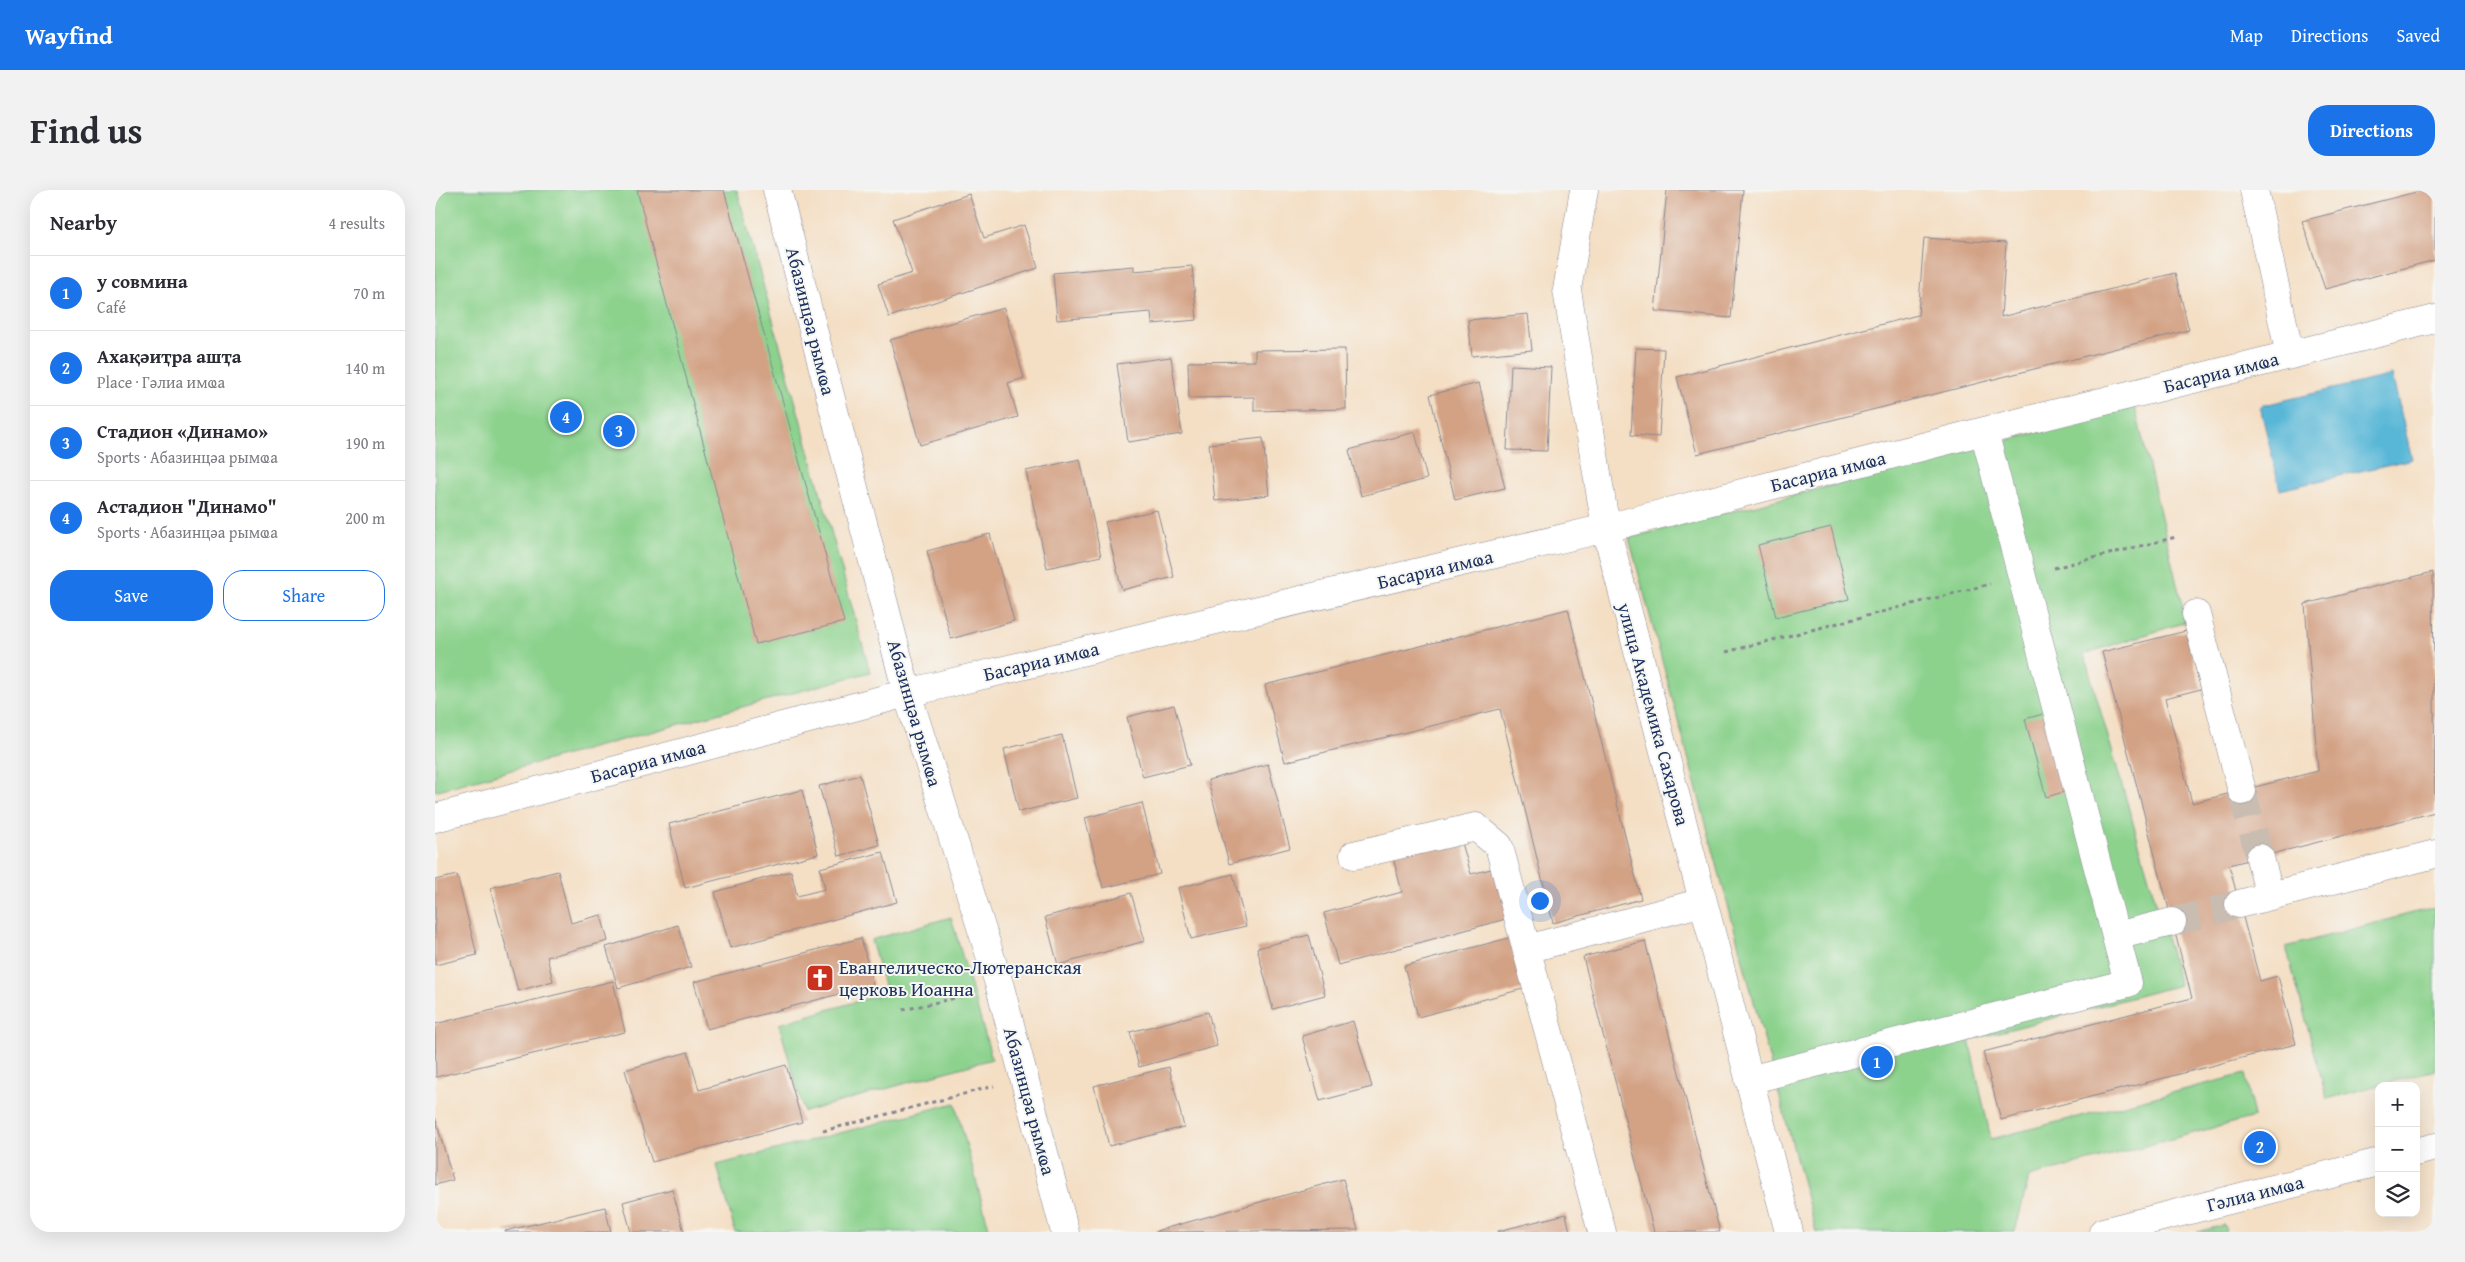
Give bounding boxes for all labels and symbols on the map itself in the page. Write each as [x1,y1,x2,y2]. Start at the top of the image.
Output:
street label: Абазинцәа рымҩа [779,244,843,398]
street label: Басариа имҩа [2160,344,2282,400]
pin: 4 [550,398,582,436]
pin: 3 [603,412,635,450]
street label: Басариа имҩа [1767,443,1889,499]
street label: Басариа имҩа [1374,542,1496,596]
street label: улица Академика Сахарова [1611,599,1697,829]
street label: Басариа имҩа [980,634,1102,688]
street label: Абазинцәа рымҩа [881,636,949,790]
street label: Басариа имҩа [587,732,709,790]
your location [1527,888,1553,914]
place label: Евангелическо-Лютеранская церковь Иоанна [839,953,1082,1003]
church icon: Евангелическо-Лютеранская церковь Иоанна [805,963,835,993]
street label: Абазинцәа рымҩа [997,1024,1063,1178]
pin: 1 [1861,1043,1893,1081]
pin: 2 [2244,1128,2276,1166]
street label: Гәлиа имҩа [2204,1167,2306,1219]

